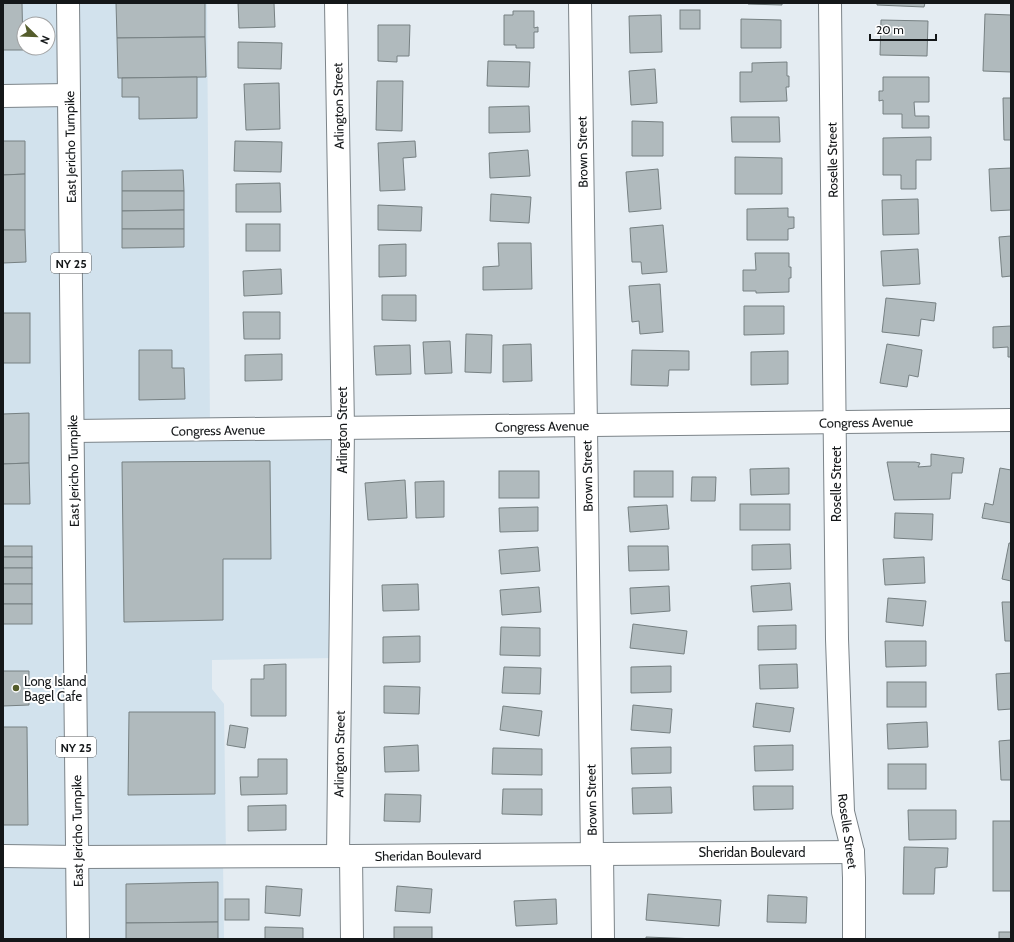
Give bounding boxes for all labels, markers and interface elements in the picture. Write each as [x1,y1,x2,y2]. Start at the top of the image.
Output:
north arrow [16,16,56,56]
scale bar [870,16,936,42]
text: 20 m [876,22,904,37]
text: N [37,34,53,46]
street label: Arlington Street [329,62,347,150]
street label: East Jericho Turnpike [61,91,79,203]
street label: Brown Street [573,115,591,188]
street label: Roselle Street [823,121,841,198]
road number: NY 25 [51,253,91,273]
street label: Arlington Street [334,386,350,473]
street label: Congress Avenue [819,413,914,431]
street label: East Jericho Turnpike [64,415,82,527]
street label: Congress Avenue [495,417,590,435]
street label: Congress Avenue [171,421,266,439]
street label: Brown Street [578,439,596,512]
street label: Roselle Street [828,445,844,522]
place label: Long Island Bagel Cafe [24,673,87,704]
marker: Long Island Bagel Cafe [11,683,21,693]
street label: Arlington Street [330,710,348,798]
road number: NY 25 [56,737,96,757]
street label: Brown Street [582,763,600,836]
street label: East Jericho Turnpike [68,775,86,887]
street label: Roselle Street [835,792,861,870]
street label: Sheridan Boulevard [699,844,805,860]
street label: Sheridan Boulevard [374,846,482,864]

